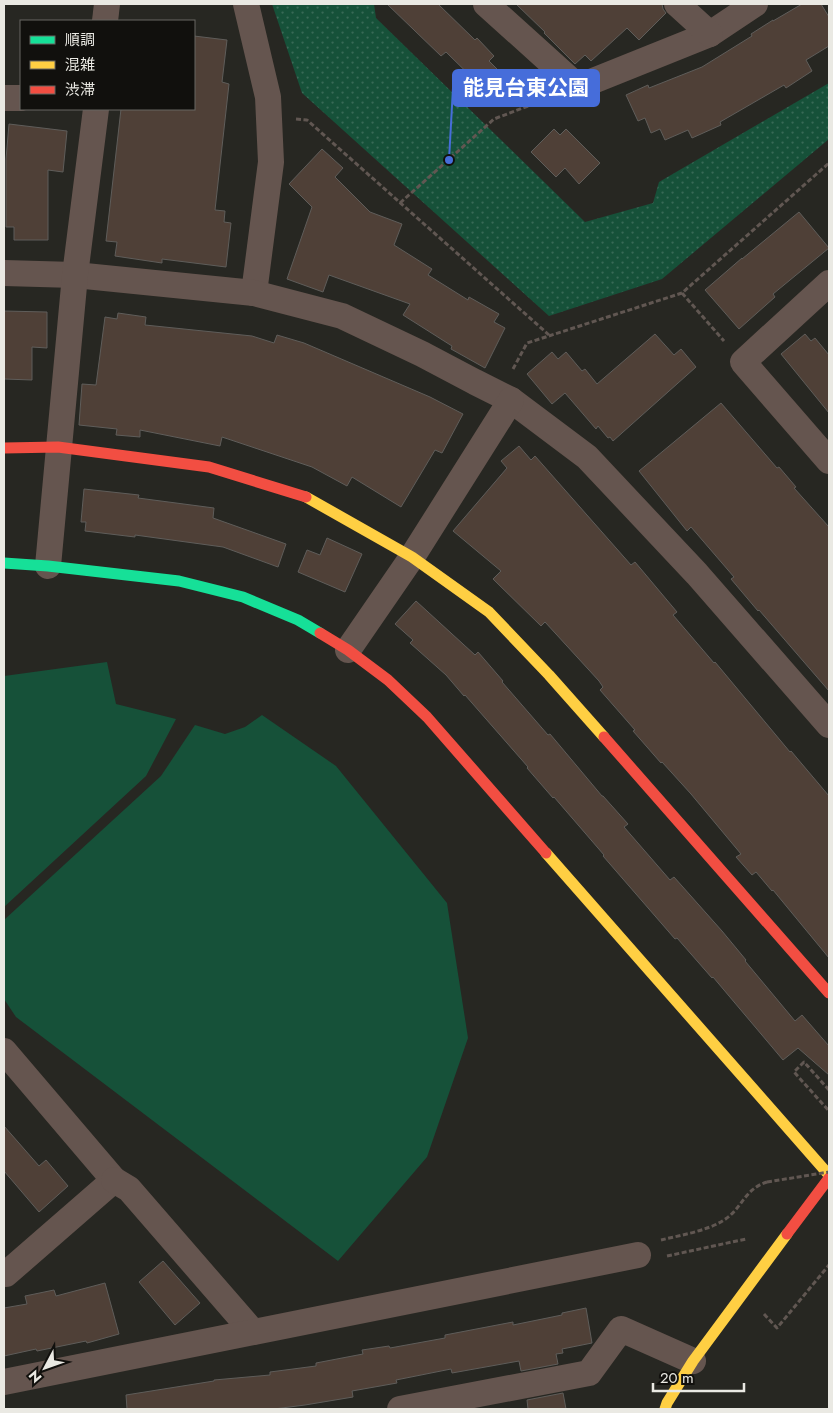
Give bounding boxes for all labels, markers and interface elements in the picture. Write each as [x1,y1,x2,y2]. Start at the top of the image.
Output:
legend [20,20,195,110]
text: 順調 [65,29,95,51]
text: 混雑 [65,54,95,76]
callout: 能見台東公園 [453,70,599,106]
text: 能見台東公園 [463,73,589,103]
text: 渋滞 [65,79,95,101]
north arrow [20,1343,70,1393]
scale bar [653,1360,744,1392]
text: N [24,1366,46,1387]
text: 20 m [660,1367,694,1389]

